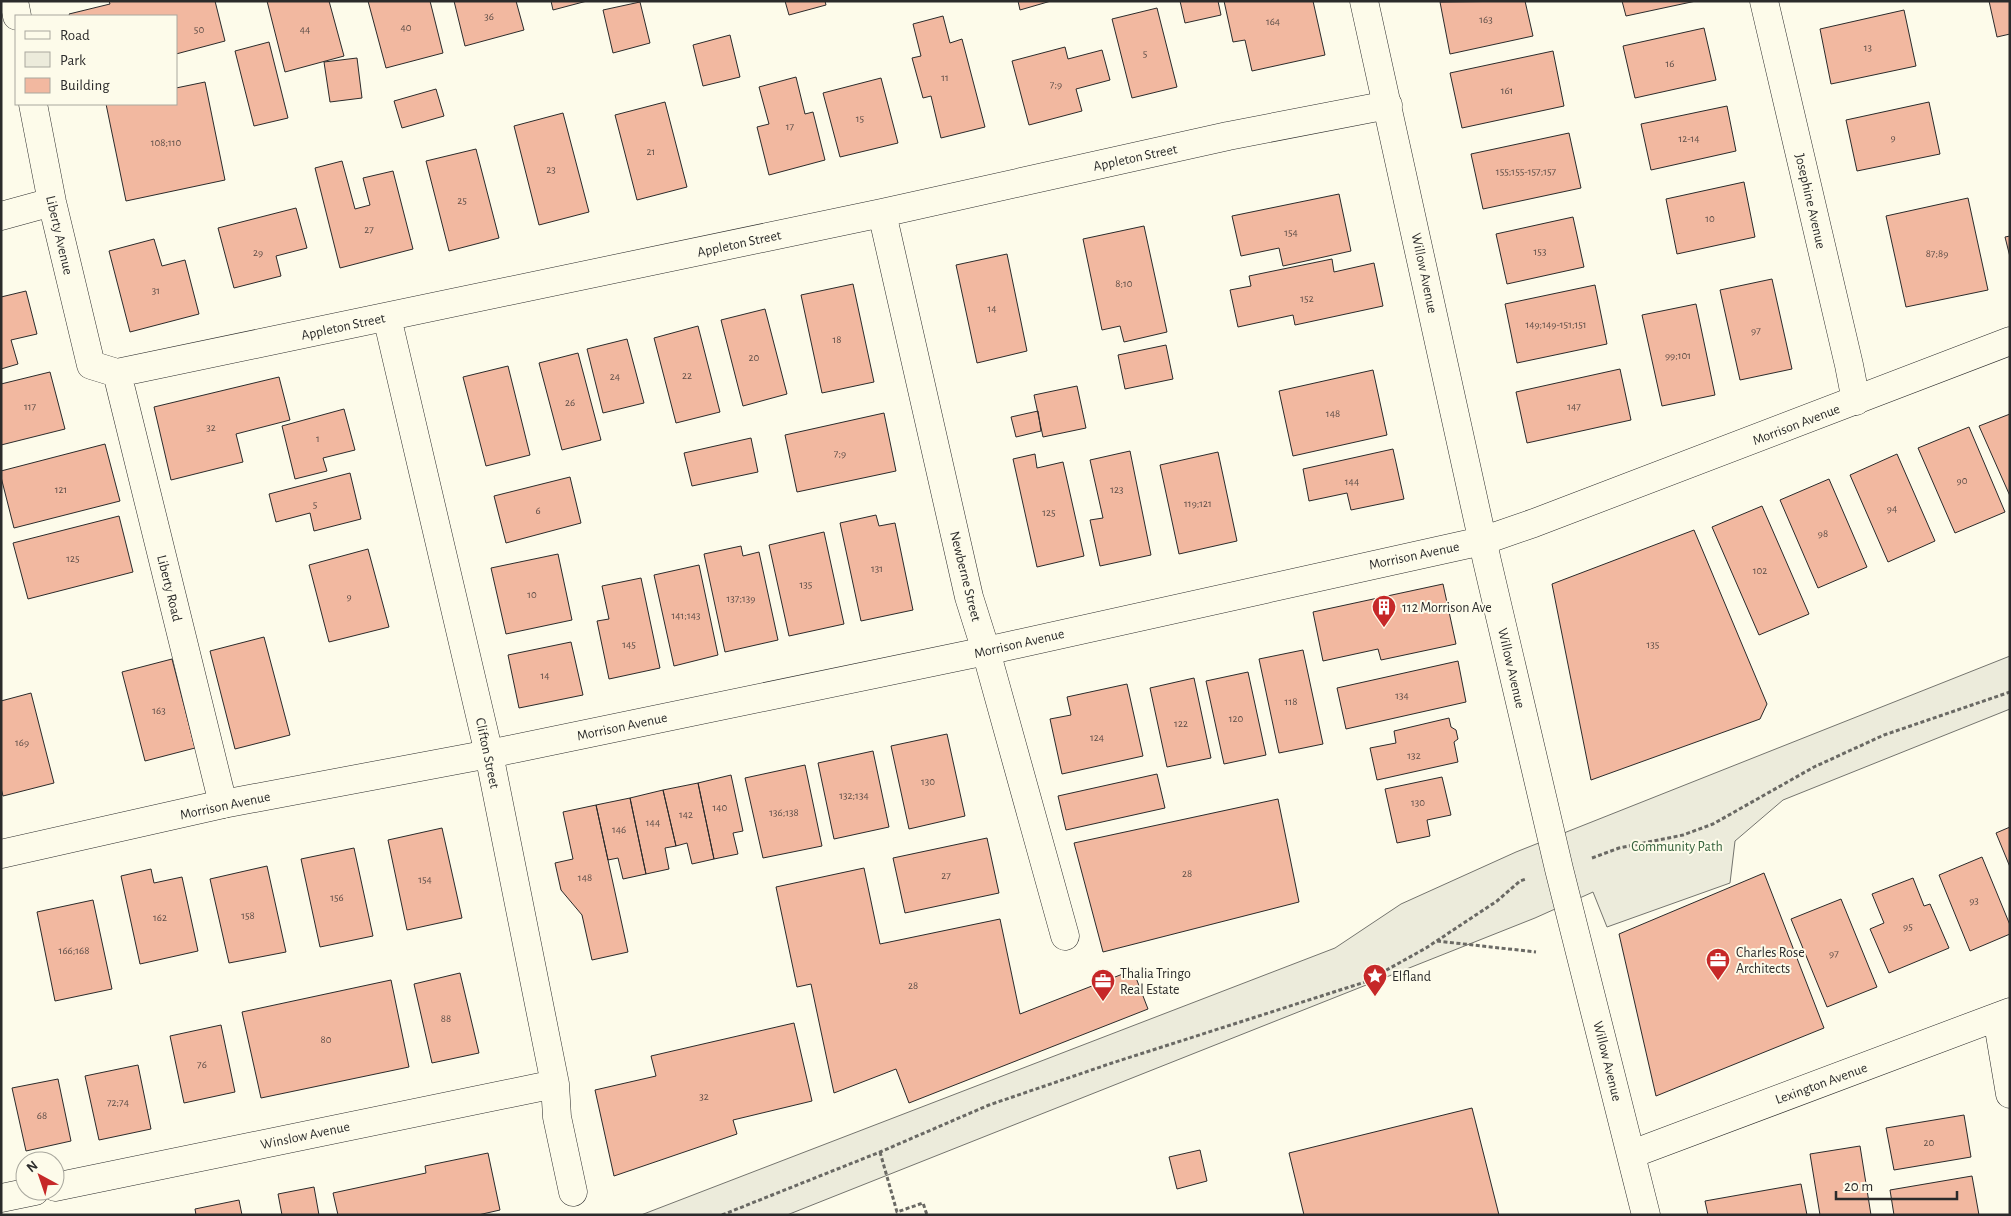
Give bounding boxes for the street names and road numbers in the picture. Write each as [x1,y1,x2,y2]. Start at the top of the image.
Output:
street label: Appleton Street [1092,142,1179,174]
street label: Josephine Avenue [1792,152,1828,250]
street label: Liberty Avenue [43,194,75,276]
street label: Appleton Street [696,228,783,260]
street label: Willow Avenue [1409,232,1439,315]
street label: Appleton Street [300,311,387,343]
street label: Morrison Avenue [1751,402,1842,448]
street label: Newberne Street [947,530,983,623]
street label: Morrison Avenue [1368,540,1461,572]
street label: Liberty Road [154,554,184,623]
street label: Morrison Avenue [973,627,1066,661]
street label: Willow Avenue [1495,627,1527,710]
street label: Morrison Avenue [576,711,669,743]
street label: Clifton Street [473,717,501,790]
street label: Morrison Avenue [179,790,272,822]
street label: Willow Avenue [1590,1020,1624,1103]
street label: Lexington Avenue [1773,1061,1869,1107]
street label: Winslow Avenue [259,1120,351,1152]

